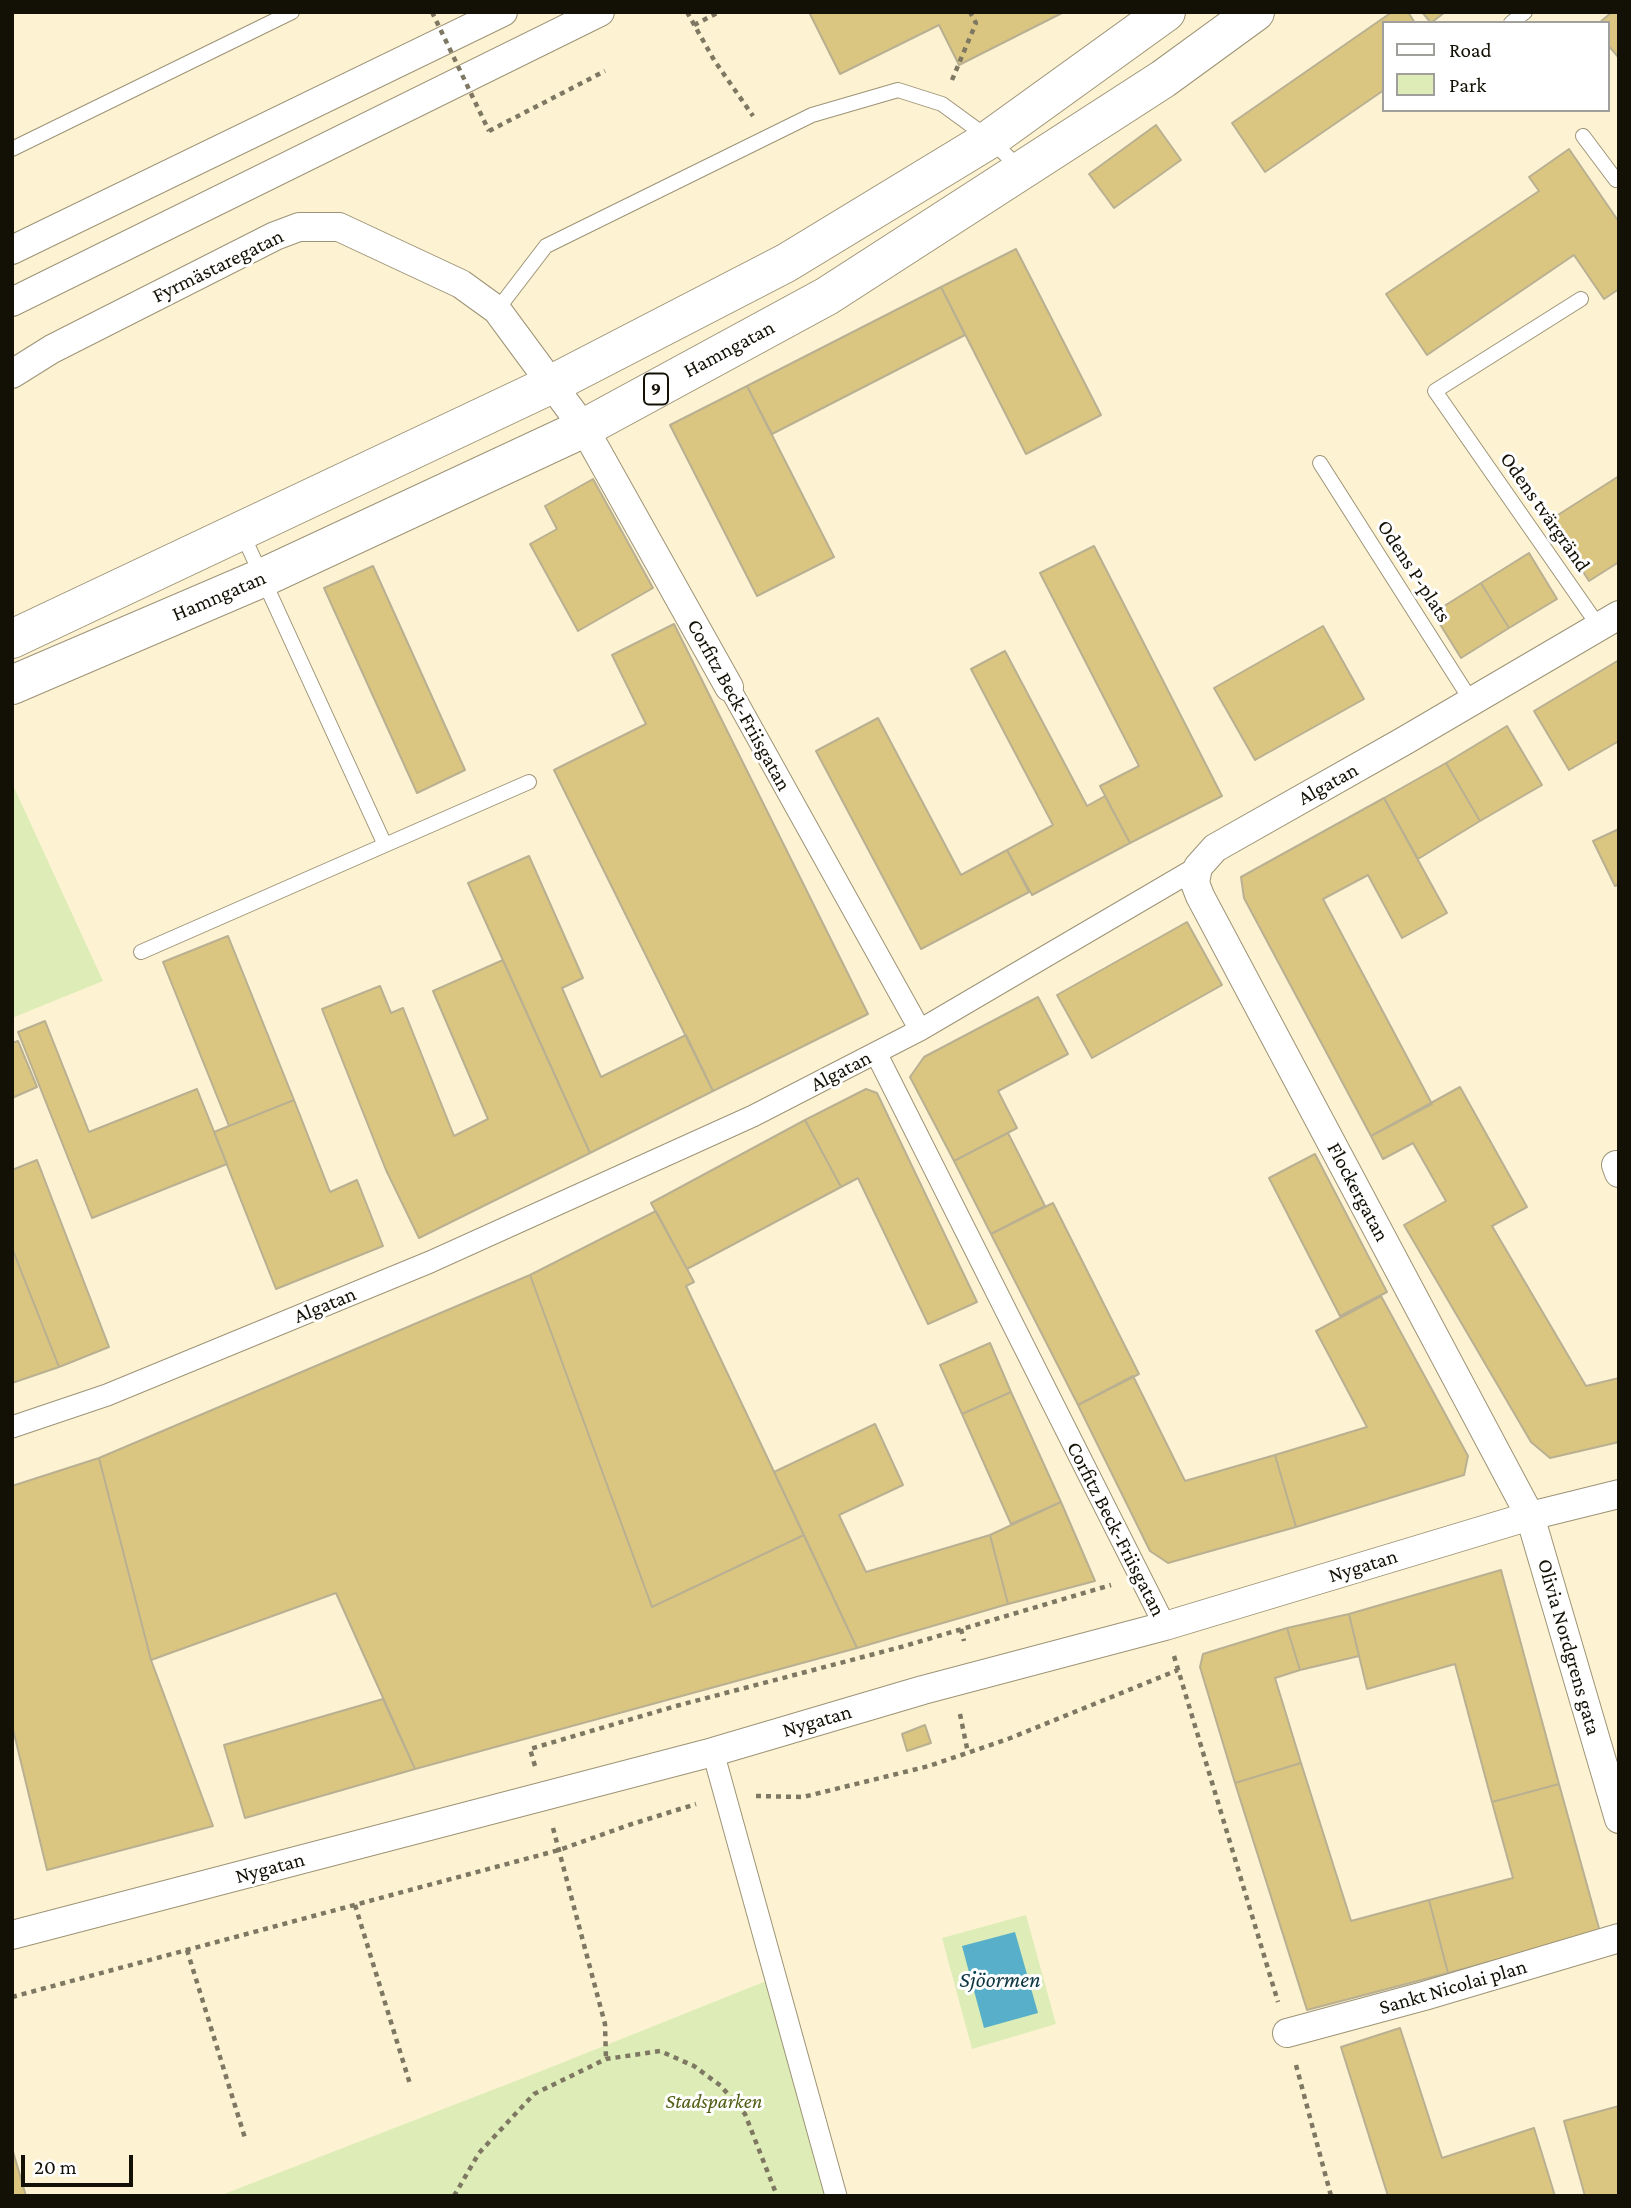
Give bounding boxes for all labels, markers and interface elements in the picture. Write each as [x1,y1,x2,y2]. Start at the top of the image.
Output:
legend [1382,21,1610,112]
text: Road [1449,38,1492,62]
text: Park [1449,73,1486,97]
street label: Fyrmästaregatan [148,223,288,309]
street label: Hamngatan [679,315,779,383]
road number: 9 [644,374,668,404]
street label: Odens tvärgränd [1494,447,1596,577]
street label: Odens P-plats [1372,515,1456,627]
street label: Hamngatan [168,565,270,627]
street label: Corfitz Beck-Friisgatan [681,615,797,795]
street label: Algatan [1293,757,1363,811]
street label: Algatan [806,1045,876,1097]
street label: Flockergatan [1321,1138,1395,1246]
street label: Algatan [290,1281,360,1329]
street label: Corfitz Beck-Friisgatan [1061,1438,1171,1620]
street label: Nygatan [1325,1544,1401,1588]
street label: Olivia Nordgrens gata [1532,1556,1606,1738]
street label: Nygatan [780,1699,854,1743]
street label: Nygatan [233,1847,307,1889]
street label: Sankt Nicolai plan [1376,1954,1530,2020]
water label: Sjöormen [959,1966,1041,1994]
park label: Stadsparken [666,2089,762,2115]
scale bar [24,2142,136,2186]
text: 20 m [34,2155,77,2179]

